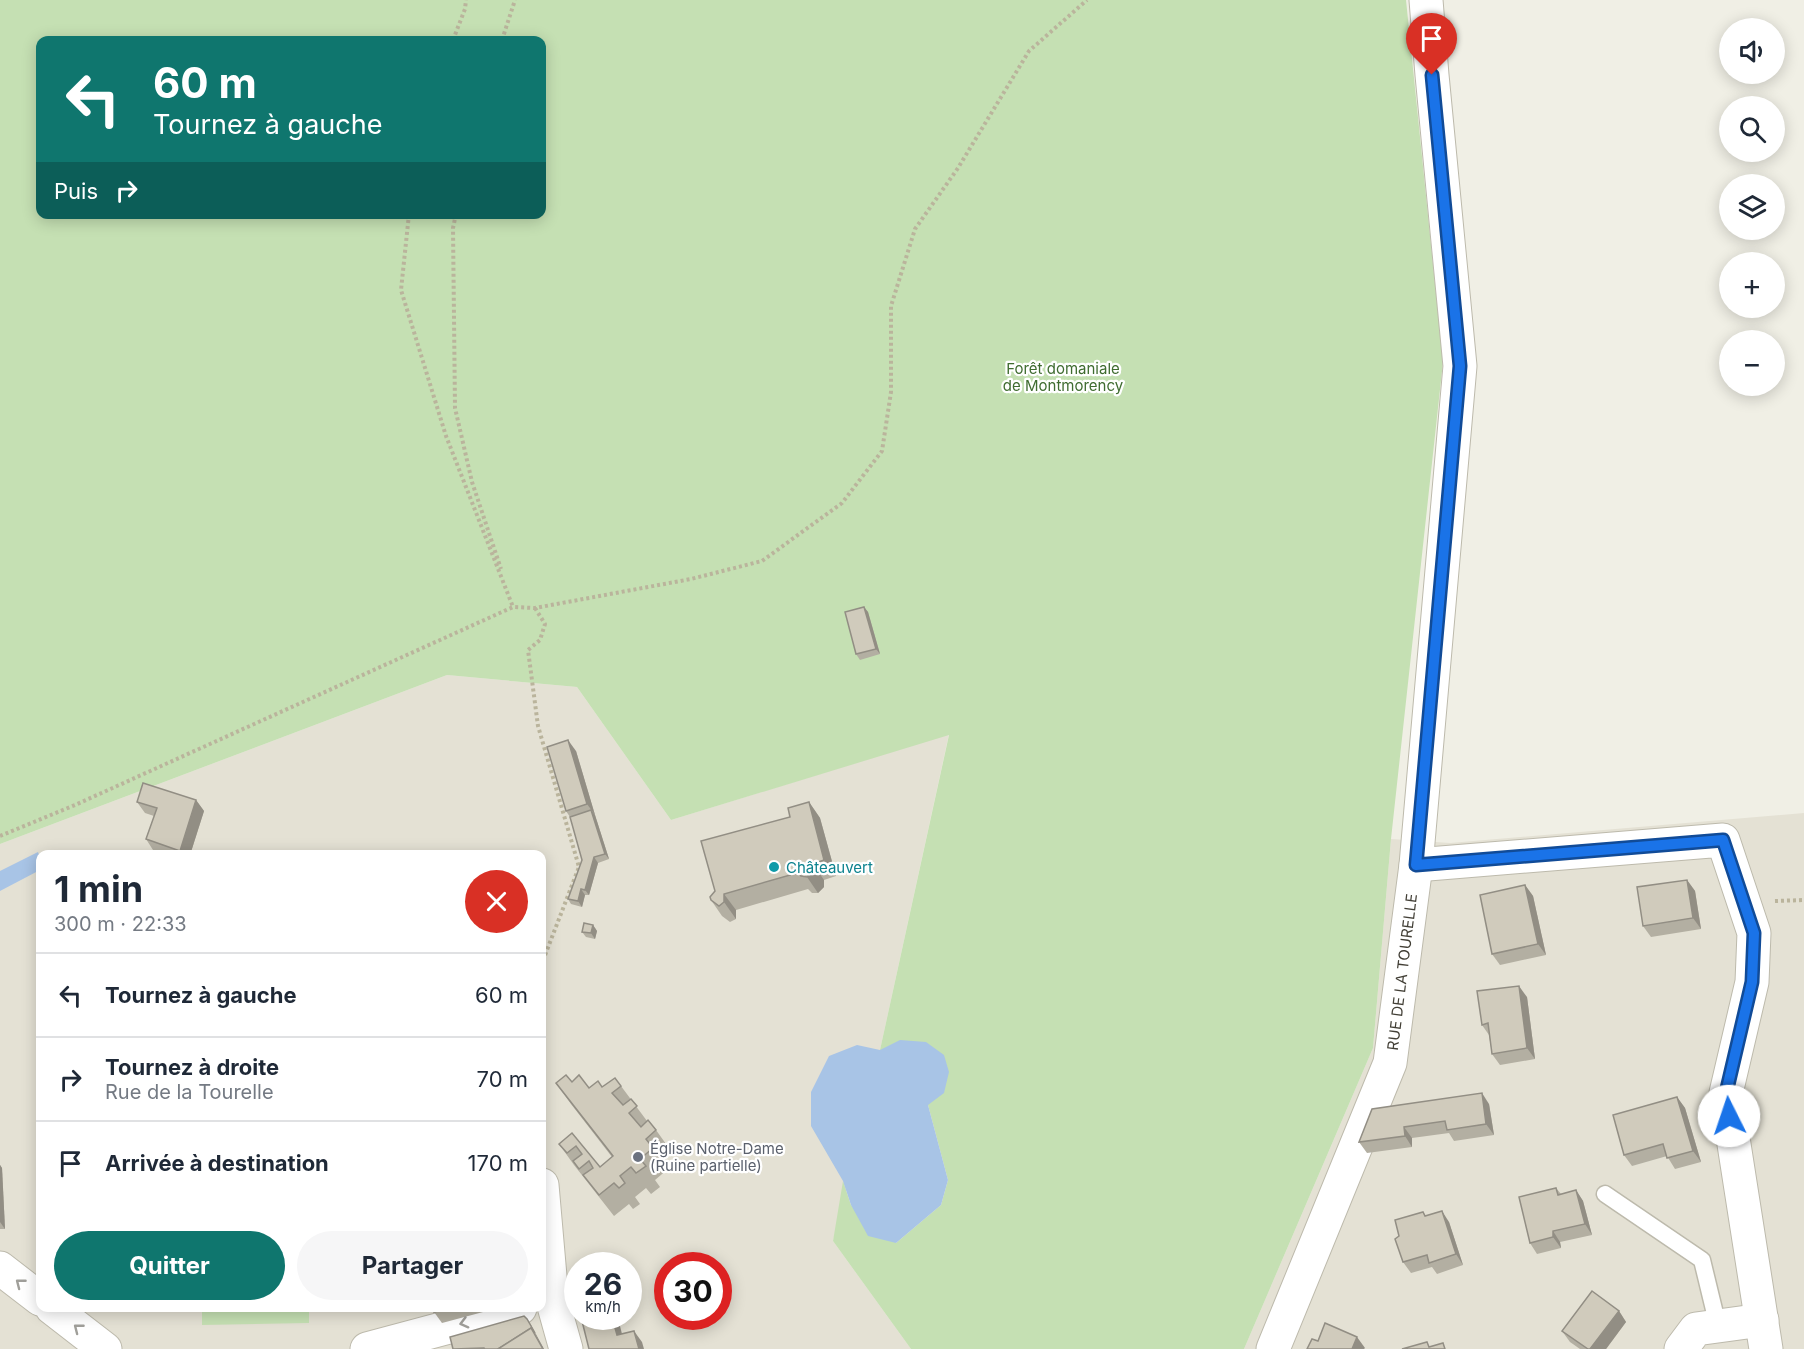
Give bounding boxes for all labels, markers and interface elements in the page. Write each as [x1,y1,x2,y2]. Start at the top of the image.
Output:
pin [1406,13,1457,75]
map controls [1719,18,1785,396]
button: sound [1719,18,1785,84]
icon: arrive [1415,22,1448,55]
text: 60 m [153,57,257,108]
icon: left [54,60,132,138]
button: search [1719,96,1785,162]
text: Tournez à gauche [153,108,382,141]
icon: right [110,174,143,207]
button: layers [1719,174,1785,240]
text: Puis [54,178,98,204]
button: + [1719,252,1785,318]
button: − [1719,330,1785,396]
park label: Forêt domaniale de Montmorency [1003,359,1124,395]
place label: Châteauvert [786,858,873,877]
marker: Châteauvert [767,860,781,874]
text: 1 min [54,867,143,911]
button: close [465,870,528,933]
street label: RUE DE LA TOURELLE [1383,893,1421,1051]
text: 300 m · 22:33 [54,912,187,936]
icon: left [54,979,87,1012]
text: Tournez à gauche [105,982,297,1008]
text: 60 m [475,982,528,1008]
text: Tournez à droite [105,1054,279,1080]
icon: right [54,1063,87,1096]
text: 70 m [477,1066,528,1092]
text: Rue de la Tourelle [105,1080,274,1104]
position arrow [1697,1084,1761,1148]
place label: Église Notre-Dame (Ruine partielle) [650,1139,784,1175]
icon: arrive [54,1147,87,1180]
text: Arrivée à destination [105,1150,329,1176]
text: 170 m [468,1150,528,1176]
marker: Église Notre-Dame (Ruine partielle) [631,1150,645,1164]
button: Quitter [54,1231,285,1300]
button: Partager [297,1231,528,1300]
speed limit sign: 30 [654,1252,732,1330]
text: 26 [584,1266,622,1302]
one-way arrow [16,1280,27,1291]
text: km/h [585,1297,621,1316]
one-way arrow [459,1316,470,1328]
one-way arrow [74,1325,85,1336]

